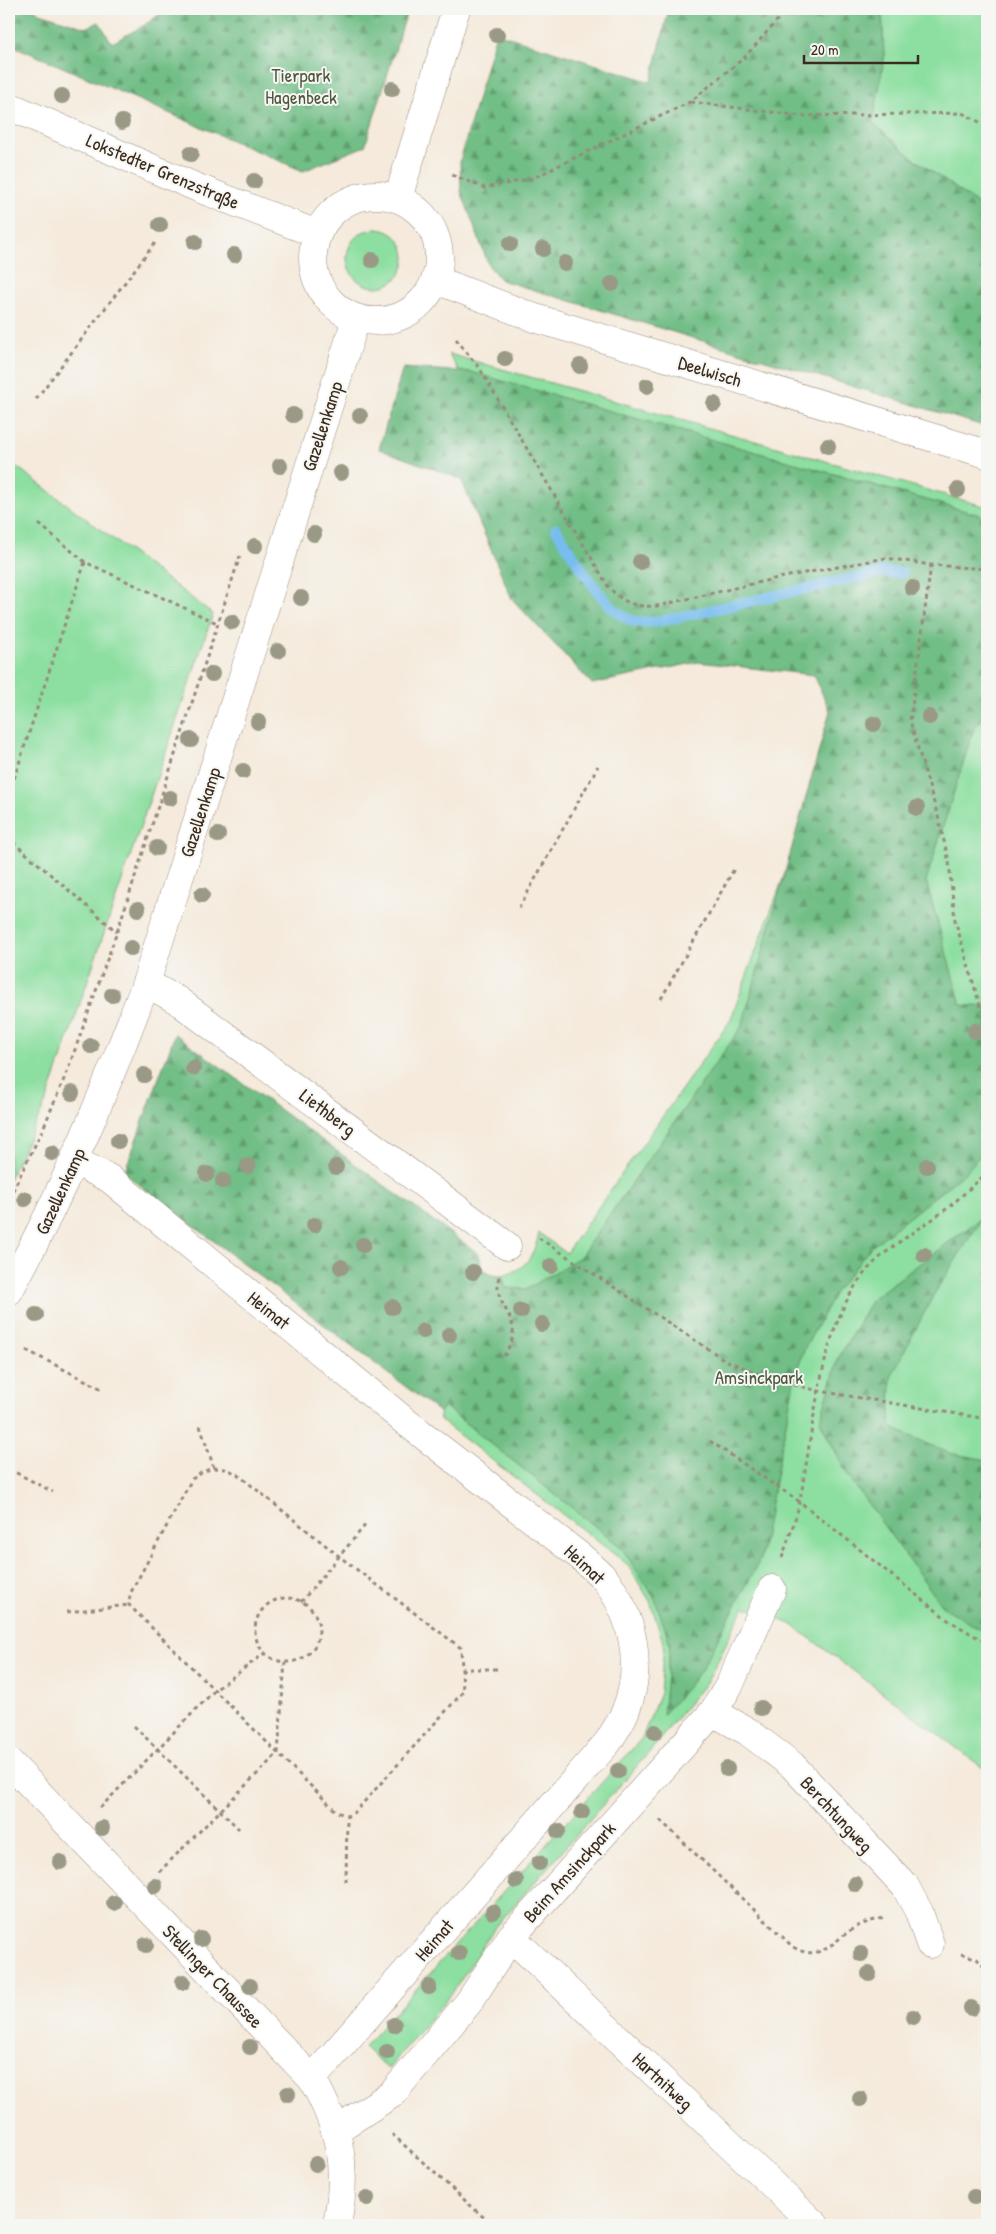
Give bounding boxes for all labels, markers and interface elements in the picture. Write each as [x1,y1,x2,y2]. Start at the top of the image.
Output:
scale bar [804,32,917,64]
text: 20 m [811,39,838,60]
park label: Tierpark Hagenbeck [265,62,337,110]
street label: Lokstedter Grenzstraße [82,127,244,215]
street label: Deelwisch [675,349,745,393]
street label: Gazellenkamp [295,378,349,474]
street label: Gazellenkamp [173,764,227,860]
street label: Liethberg [294,1082,362,1142]
street label: Gazellenkamp [29,1143,91,1239]
street label: Heimat [242,1285,296,1335]
park label: Amsinckpark [715,1364,803,1390]
street label: Heimat [559,1538,612,1590]
street label: Berchtungweg [795,1770,879,1858]
street label: Beim Amsinckpark [517,1816,621,1928]
street label: Heimat [409,1913,460,1967]
street label: Stellinger Chaussee [157,1919,269,2034]
street label: Hartnitweg [627,2046,699,2116]

